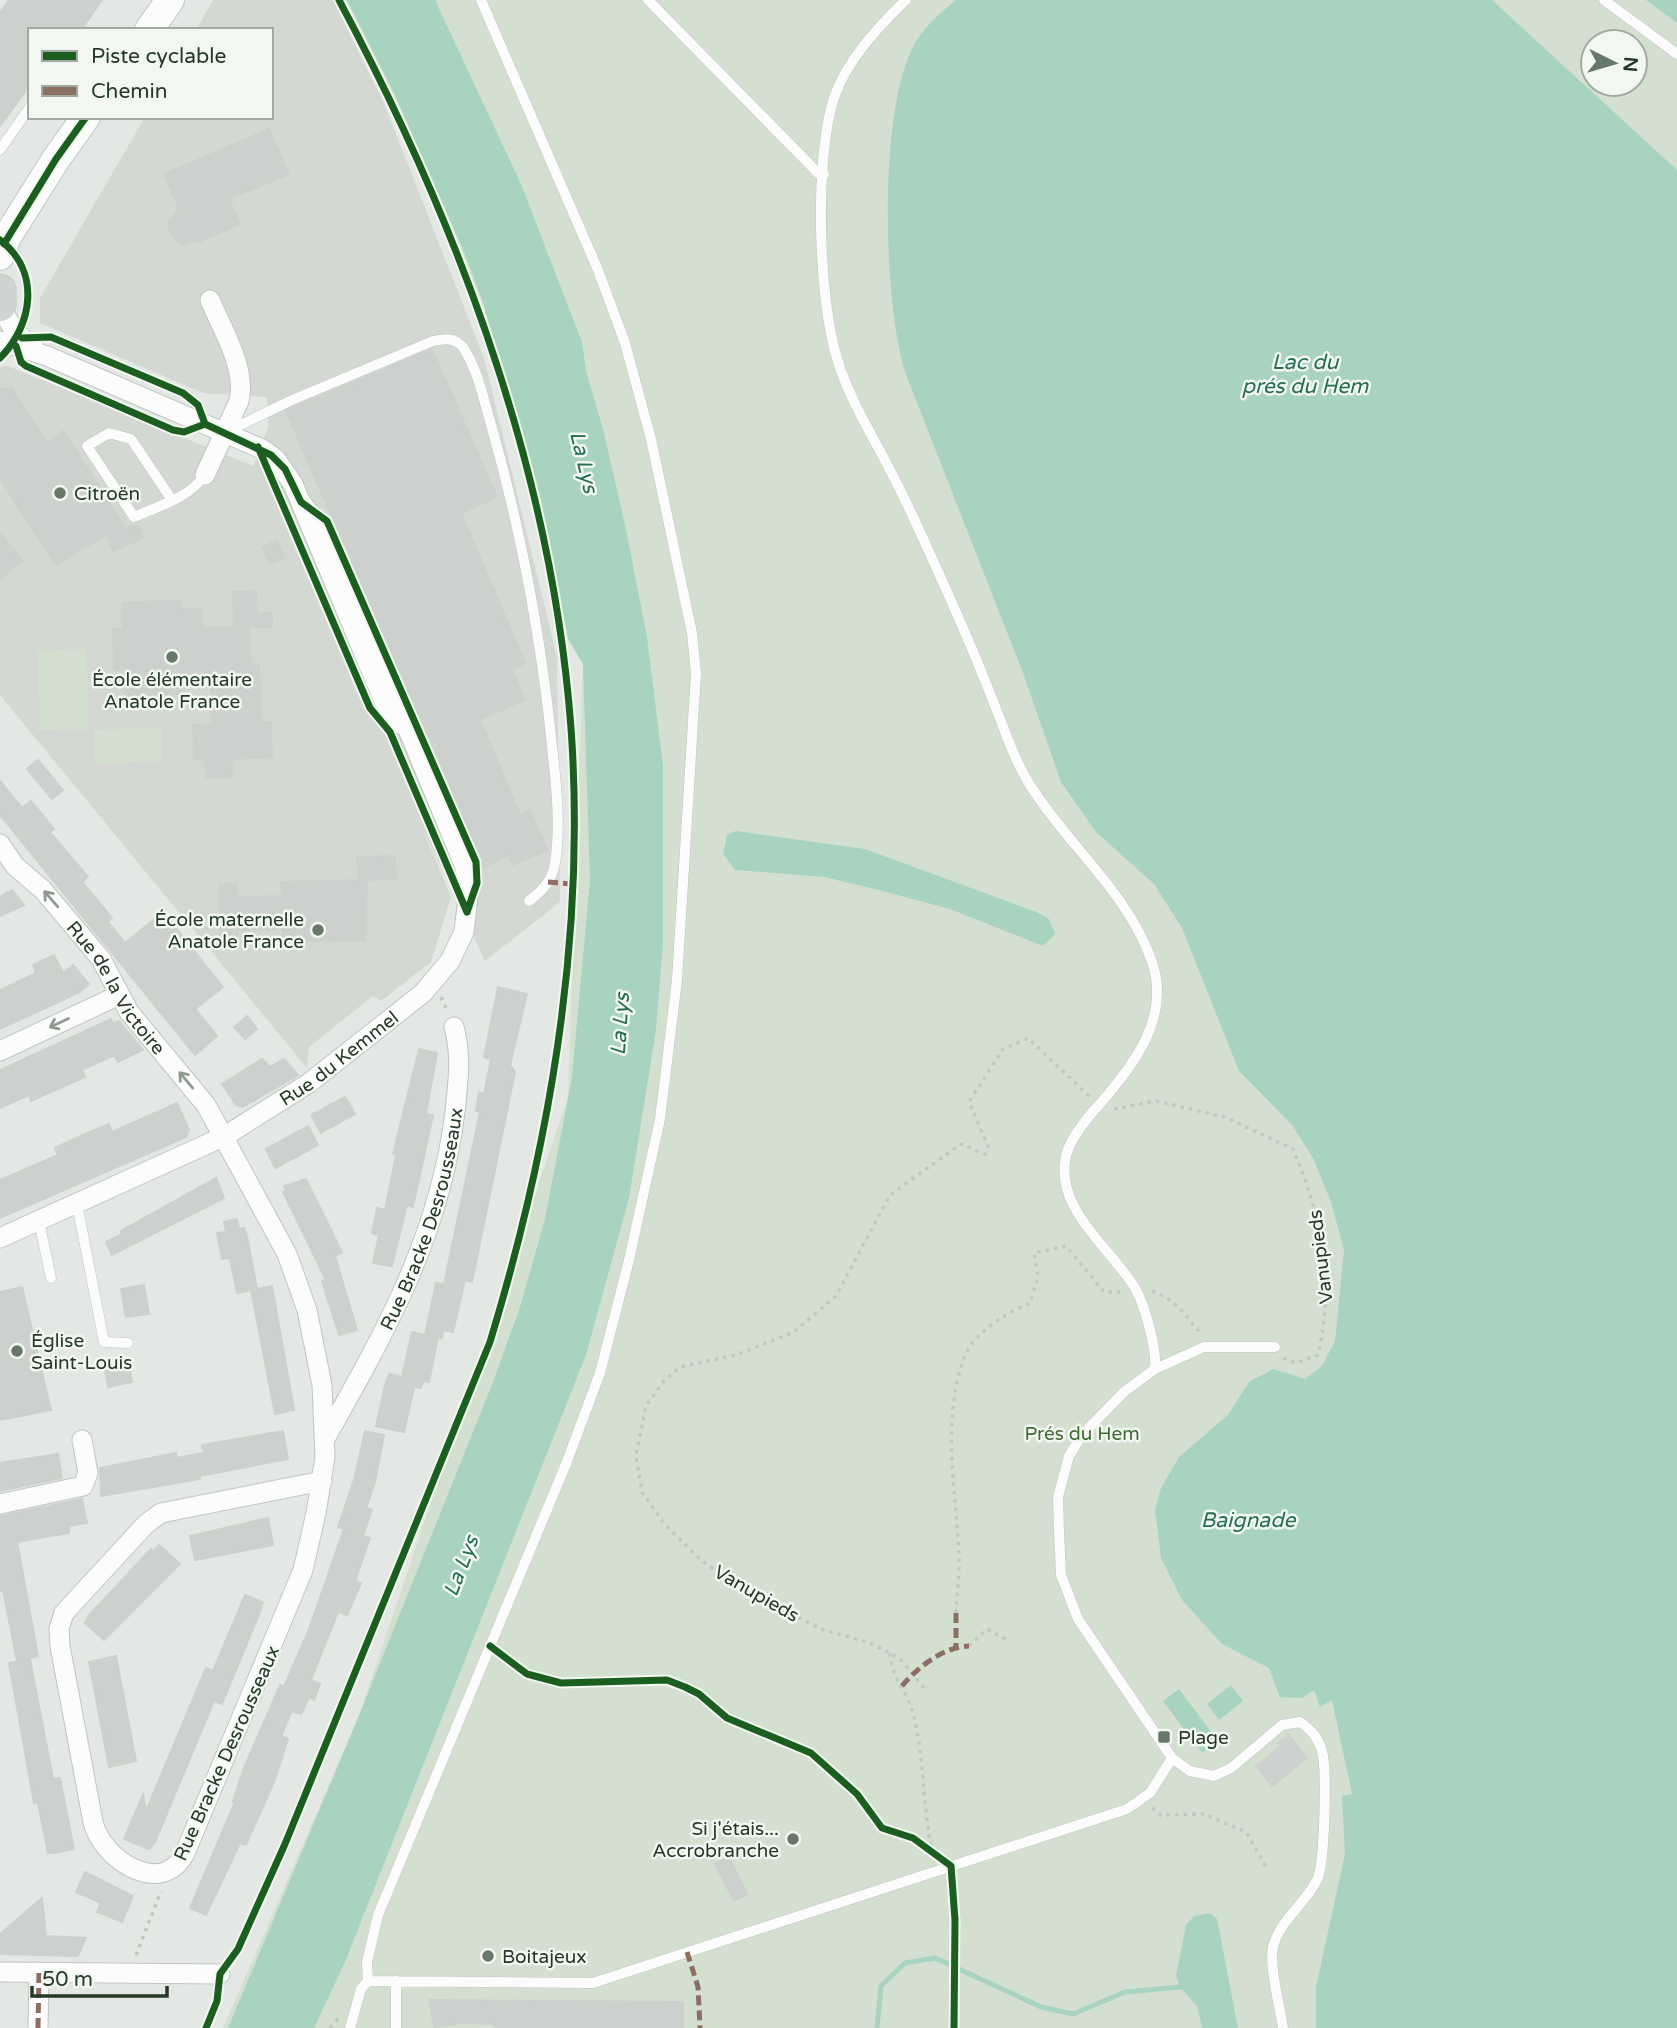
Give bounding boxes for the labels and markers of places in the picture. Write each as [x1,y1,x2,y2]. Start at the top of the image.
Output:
place label: Citroën [74,483,140,505]
marker: Citroën [52,485,68,501]
marker: École élémentaire Anatole France [164,649,180,665]
place label: École élémentaire Anatole France [92,669,252,713]
place label: École maternelle Anatole France [155,909,304,953]
marker: École maternelle Anatole France [310,922,326,938]
place label: Église Saint-Louis [31,1330,132,1374]
marker: Église Saint-Louis [9,1343,25,1359]
place label: Plage [1178,1727,1229,1749]
marker: Plage [1156,1729,1172,1745]
place label: Si j'étais... Accrobranche [652,1818,779,1862]
marker: Si j'étais... Accrobranche [785,1831,801,1847]
place label: Boitajeux [502,1946,586,1968]
marker: Boitajeux [480,1948,496,1964]

